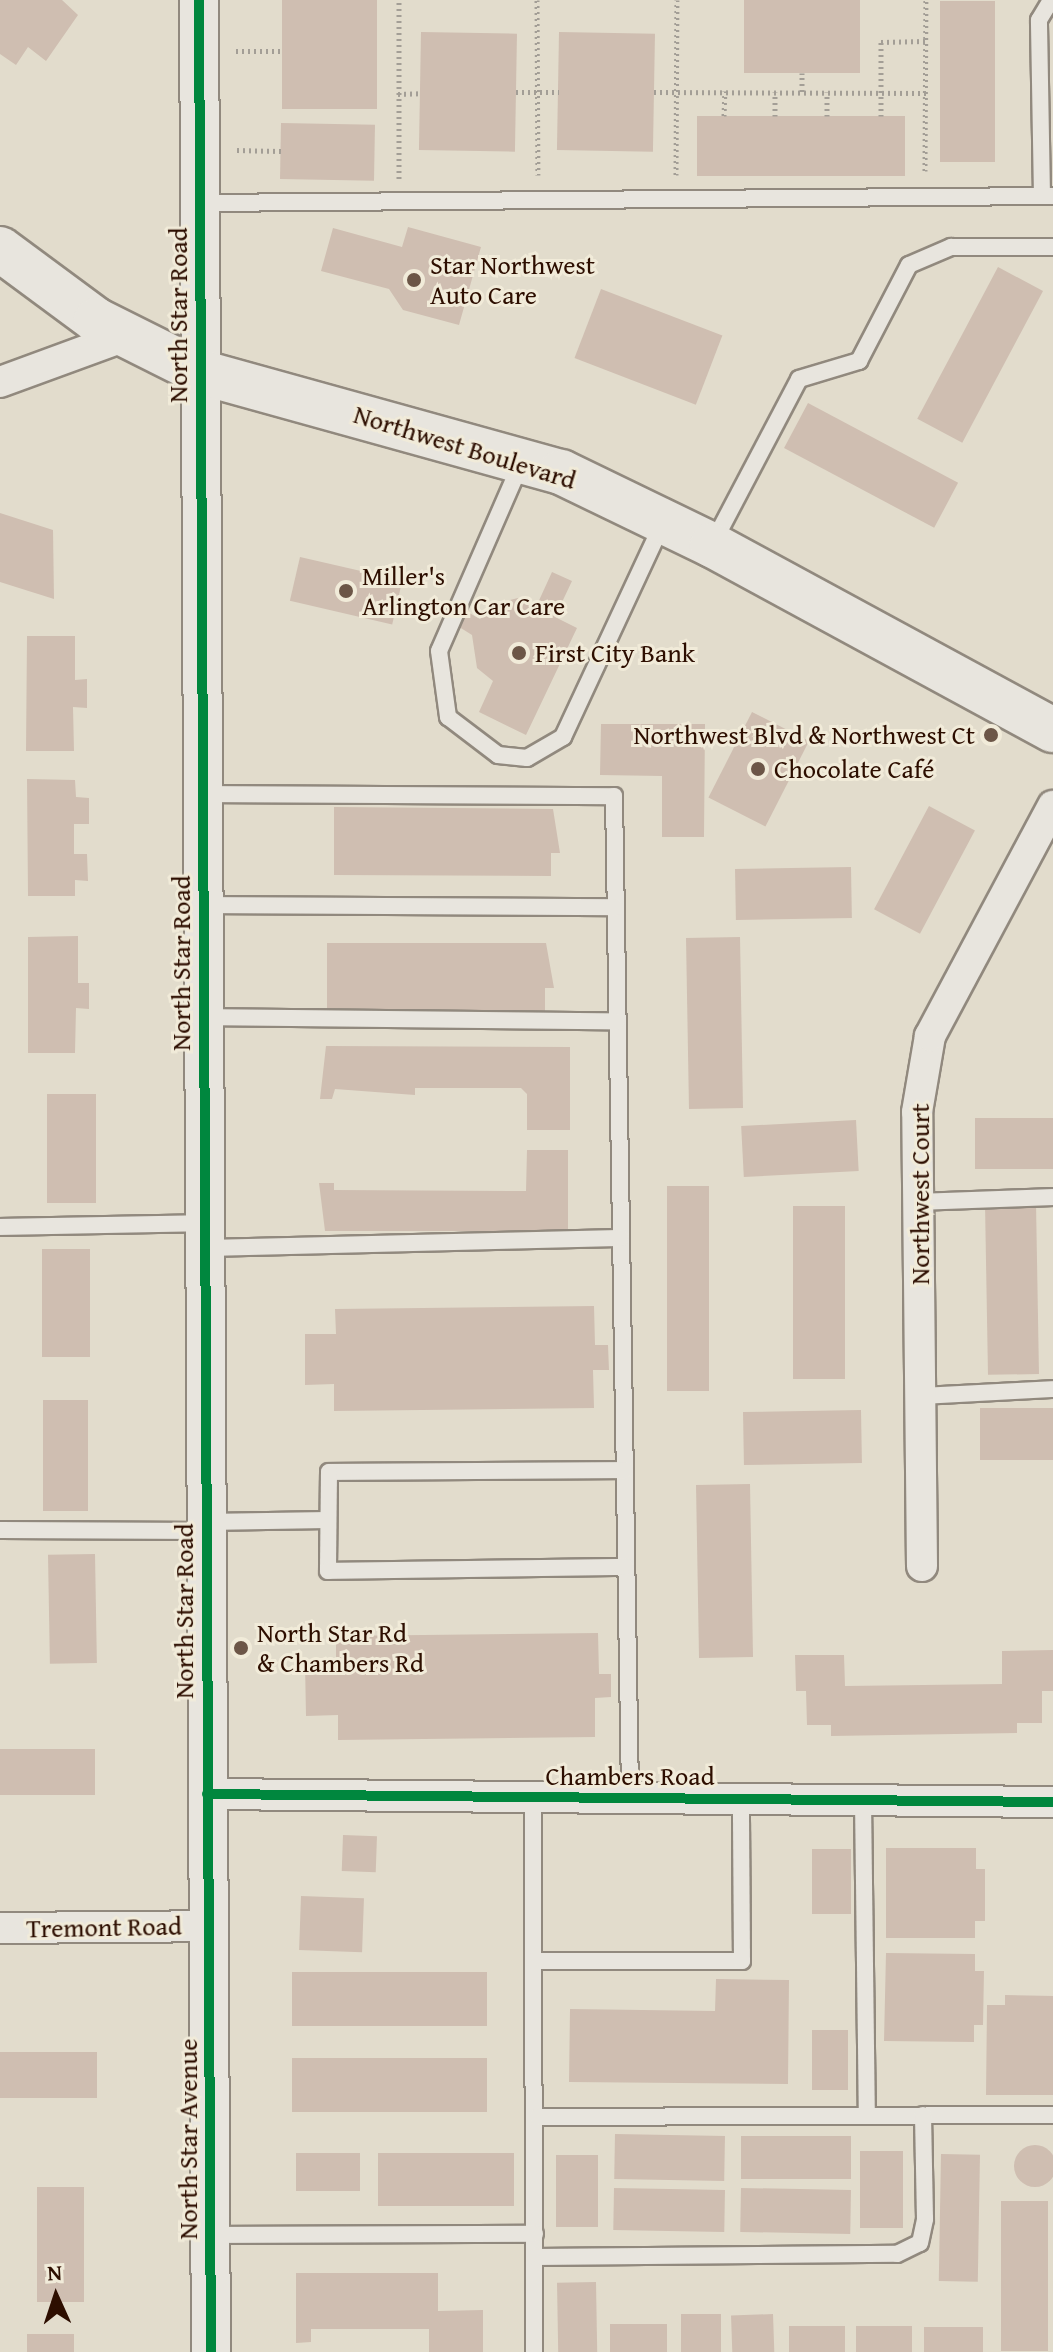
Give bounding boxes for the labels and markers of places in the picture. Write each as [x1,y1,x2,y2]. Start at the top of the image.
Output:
place label: Star Northwest Auto Care [430,249,595,310]
marker: Star Northwest Auto Care [405,271,423,289]
place label: Miller's Arlington Car Care [362,560,565,622]
marker: Miller's Arlington Car Care [337,582,355,600]
place label: First City Bank [535,637,695,669]
marker: First City Bank [510,644,528,662]
place label: Northwest Blvd & Northwest Ct [634,719,975,751]
marker: Northwest Blvd & Northwest Ct [982,726,1000,744]
place label: Chocolate Café [774,753,934,785]
marker: Chocolate Café [749,760,767,778]
place label: North Star Rd & Chambers Rd [257,1617,424,1678]
marker: North Star Rd & Chambers Rd [232,1639,250,1657]

